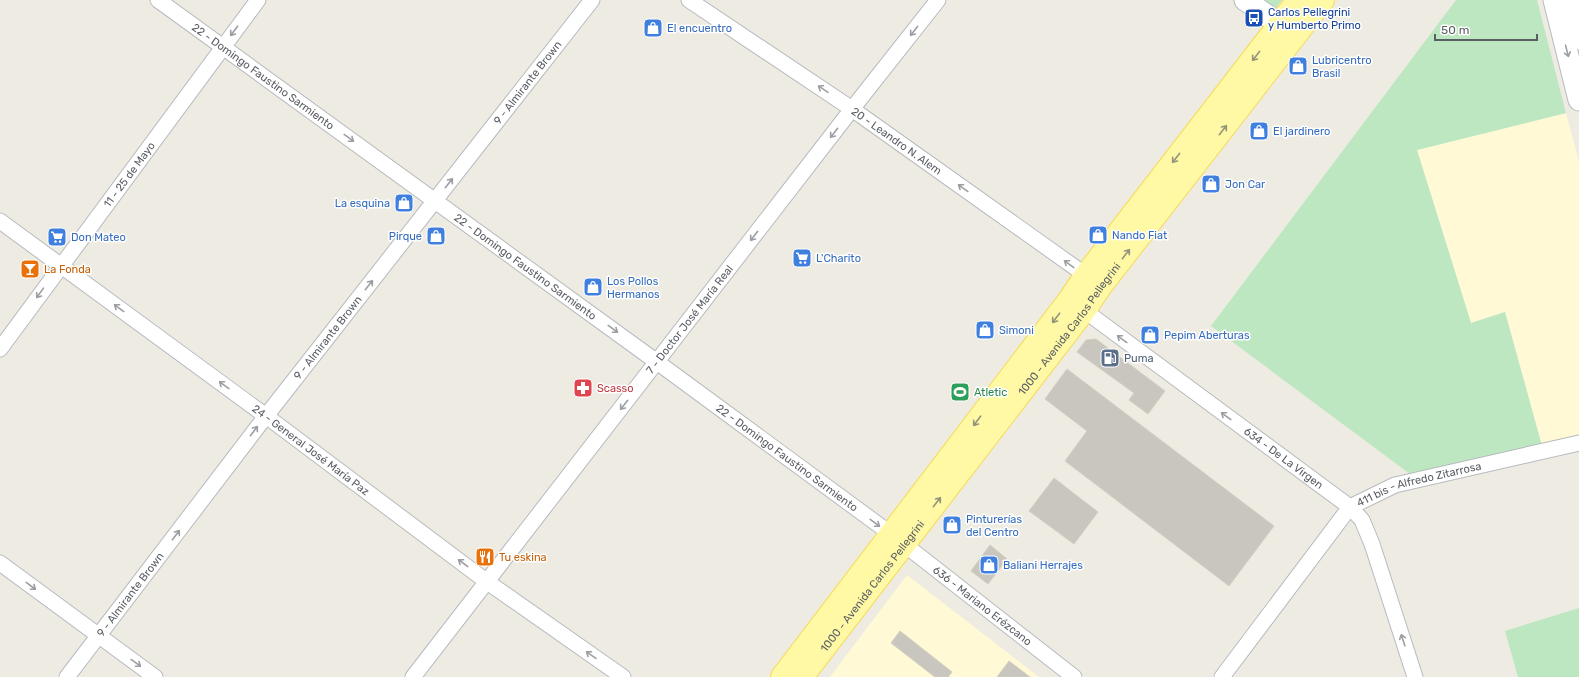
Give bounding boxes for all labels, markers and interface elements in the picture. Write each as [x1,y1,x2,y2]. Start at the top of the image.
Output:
place label: Carlos Pellegrini y Humberto Primo [1268,6,1361,32]
bus stop icon: Carlos Pellegrini y Humberto Primo [1243,7,1265,29]
scale bar [1435,16,1537,42]
shop icon: El encuentro [642,17,664,39]
street label: 22 - Domingo Faustino Sarmiento [190,20,337,132]
place label: El encuentro [667,22,732,35]
text: 50 m [1441,23,1469,37]
one-way arrow [230,25,238,36]
one-way arrow [910,25,918,36]
street label: 9 - Almirante Brown [491,38,564,127]
one-way arrow [1563,45,1571,58]
one-way arrow [1252,50,1261,61]
place label: Lubricentro Brasil [1312,54,1372,80]
shop icon: Lubricentro Brasil [1287,55,1309,77]
one-way arrow [818,85,829,93]
street label: 20 - Leandro N. Alem [849,104,945,177]
shop icon: El jardinero [1248,120,1270,142]
one-way arrow [1219,124,1228,135]
place label: El jardinero [1273,125,1330,138]
one-way arrow [830,127,838,138]
one-way arrow [343,134,354,142]
street label: 11 - 25 de Mayo [101,139,157,210]
one-way arrow [1172,153,1181,164]
shop icon: Jon Car [1200,173,1222,195]
one-way arrow [445,177,454,188]
place label: Jon Car [1225,178,1266,191]
one-way arrow [958,184,969,192]
shop icon: La esquina [393,192,415,214]
place label: La esquina [335,197,390,210]
street label: 22 - Domingo Faustino Sarmiento [452,211,599,322]
shop icon: Nando Fiat [1087,224,1109,246]
shop icon: Pirque [425,225,447,247]
supermarket icon: Don Mateo [46,226,68,248]
place label: Nando Fiat [1112,229,1168,242]
place label: Pirque [389,230,422,243]
one-way arrow [750,230,759,241]
place label: Don Mateo [71,231,126,244]
supermarket icon: L'Charito [791,247,813,269]
one-way arrow [1122,249,1130,260]
place label: L'Charito [816,252,861,265]
bar icon: La Fonda [19,258,41,280]
street label: 1000 - Avenida Carlos Pellegrini [1015,260,1123,398]
one-way arrow [1064,260,1075,268]
street label: 7 - Doctor José María Real [643,262,736,376]
place label: La Fonda [44,263,91,276]
place label: Los Pollos Hermanos [607,275,660,301]
shop icon: Los Pollos Hermanos [582,276,604,298]
one-way arrow [365,279,373,290]
one-way arrow [36,288,45,299]
street label: 9 - Almirante Brown [291,293,364,382]
one-way arrow [113,304,124,312]
one-way arrow [1051,312,1060,323]
shop icon: Simoni [974,319,996,341]
place label: Simoni [999,324,1034,337]
shop icon: Pepim Aberturas [1139,324,1161,346]
one-way arrow [607,325,618,334]
place label: Pepim Aberturas [1164,329,1250,342]
one-way arrow [1116,335,1127,343]
fuel station icon: Puma [1099,347,1121,369]
place label: Puma [1124,352,1154,365]
pharmacy icon: Scasso [572,377,594,399]
one-way arrow [218,381,229,389]
sports icon: Atletic [949,381,971,403]
place label: Scasso [597,382,634,395]
place label: Atletic [974,386,1007,399]
one-way arrow [619,400,628,411]
street label: 22 - Domingo Faustino Sarmiento [714,401,860,514]
street label: 24 - General José María Paz [250,402,372,498]
one-way arrow [1221,412,1232,420]
one-way arrow [973,416,981,427]
street label: 634 - De La Virgen [1241,424,1326,491]
one-way arrow [250,426,258,437]
street label: 411 bis - Alfredo Zitarrosa [1354,459,1482,509]
one-way arrow [932,496,941,507]
place label: Pinturerías del Centro [966,513,1022,539]
shop icon: Pinturerías del Centro [941,514,963,536]
street label: 1000 - Avenida Carlos Pellegrini [817,518,927,654]
one-way arrow [869,519,880,527]
one-way arrow [172,529,180,540]
restaurant icon: Tu eskina [474,546,496,568]
street label: 9 - Almirante Brown [94,550,166,639]
place label: Tu eskina [499,551,547,564]
shop icon: Baliani Herrajes [978,554,1000,576]
one-way arrow [457,559,468,567]
place label: Baliani Herrajes [1003,559,1083,572]
street label: 636 - Mariano Erézcano [931,563,1034,648]
one-way arrow [26,582,37,590]
one-way arrow [1399,634,1406,647]
one-way arrow [586,651,597,659]
one-way arrow [130,659,141,667]

